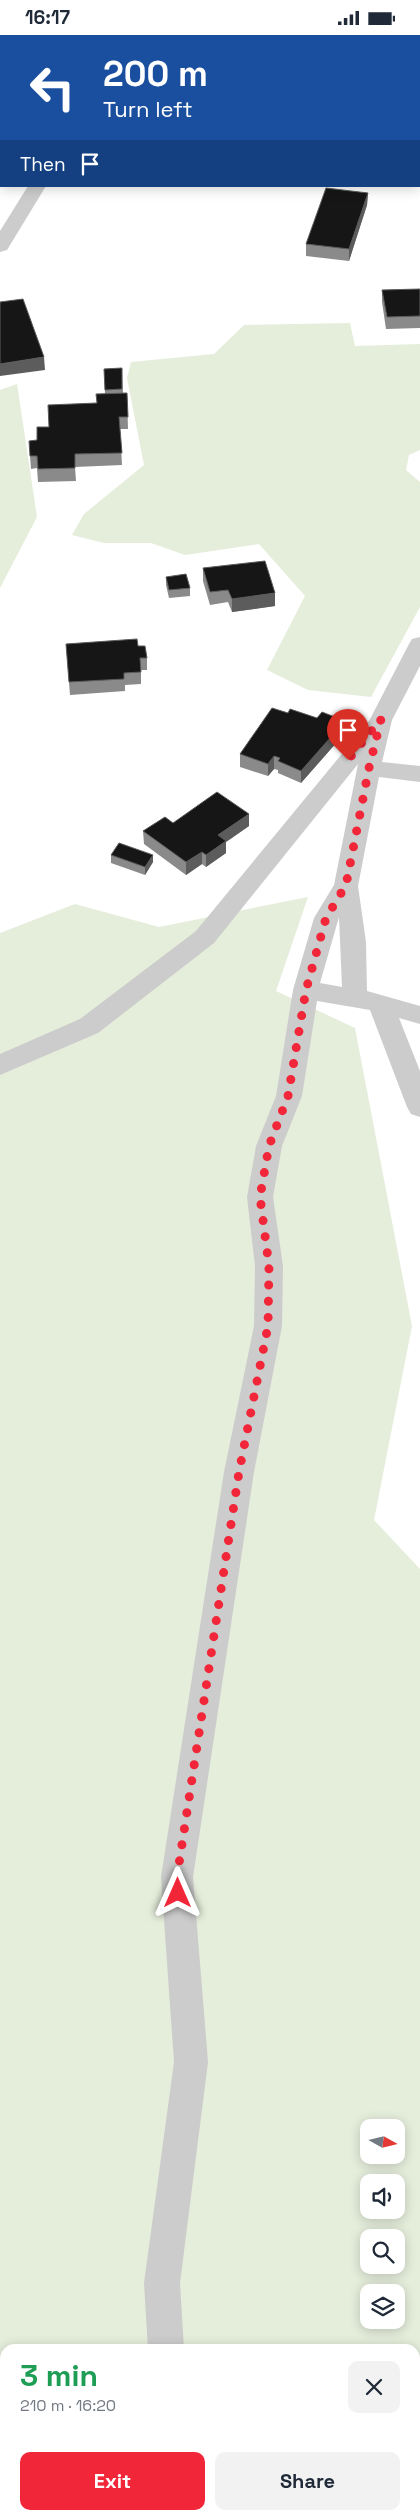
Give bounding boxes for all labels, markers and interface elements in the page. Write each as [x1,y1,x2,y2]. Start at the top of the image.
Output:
text: 16:17 [25,5,70,30]
text: 200 m [103,52,208,96]
icon: left [20,55,85,120]
text: Turn left [103,95,193,123]
icon: arrive [76,150,104,178]
text: Then [20,152,66,177]
pin [327,709,369,760]
icon: arrive [334,716,362,744]
position arrow [151,1866,203,1918]
north arrow [360,2119,405,2164]
map controls [360,2119,405,2329]
button: sound [360,2174,405,2219]
button: search [360,2229,405,2274]
button: layers [360,2284,405,2329]
text: 3 min [20,2356,98,2395]
button: close [348,2361,400,2413]
text: 210 m · 16:20 [20,2395,116,2416]
button: Exit [20,2452,205,2510]
button: Share [215,2452,400,2510]

